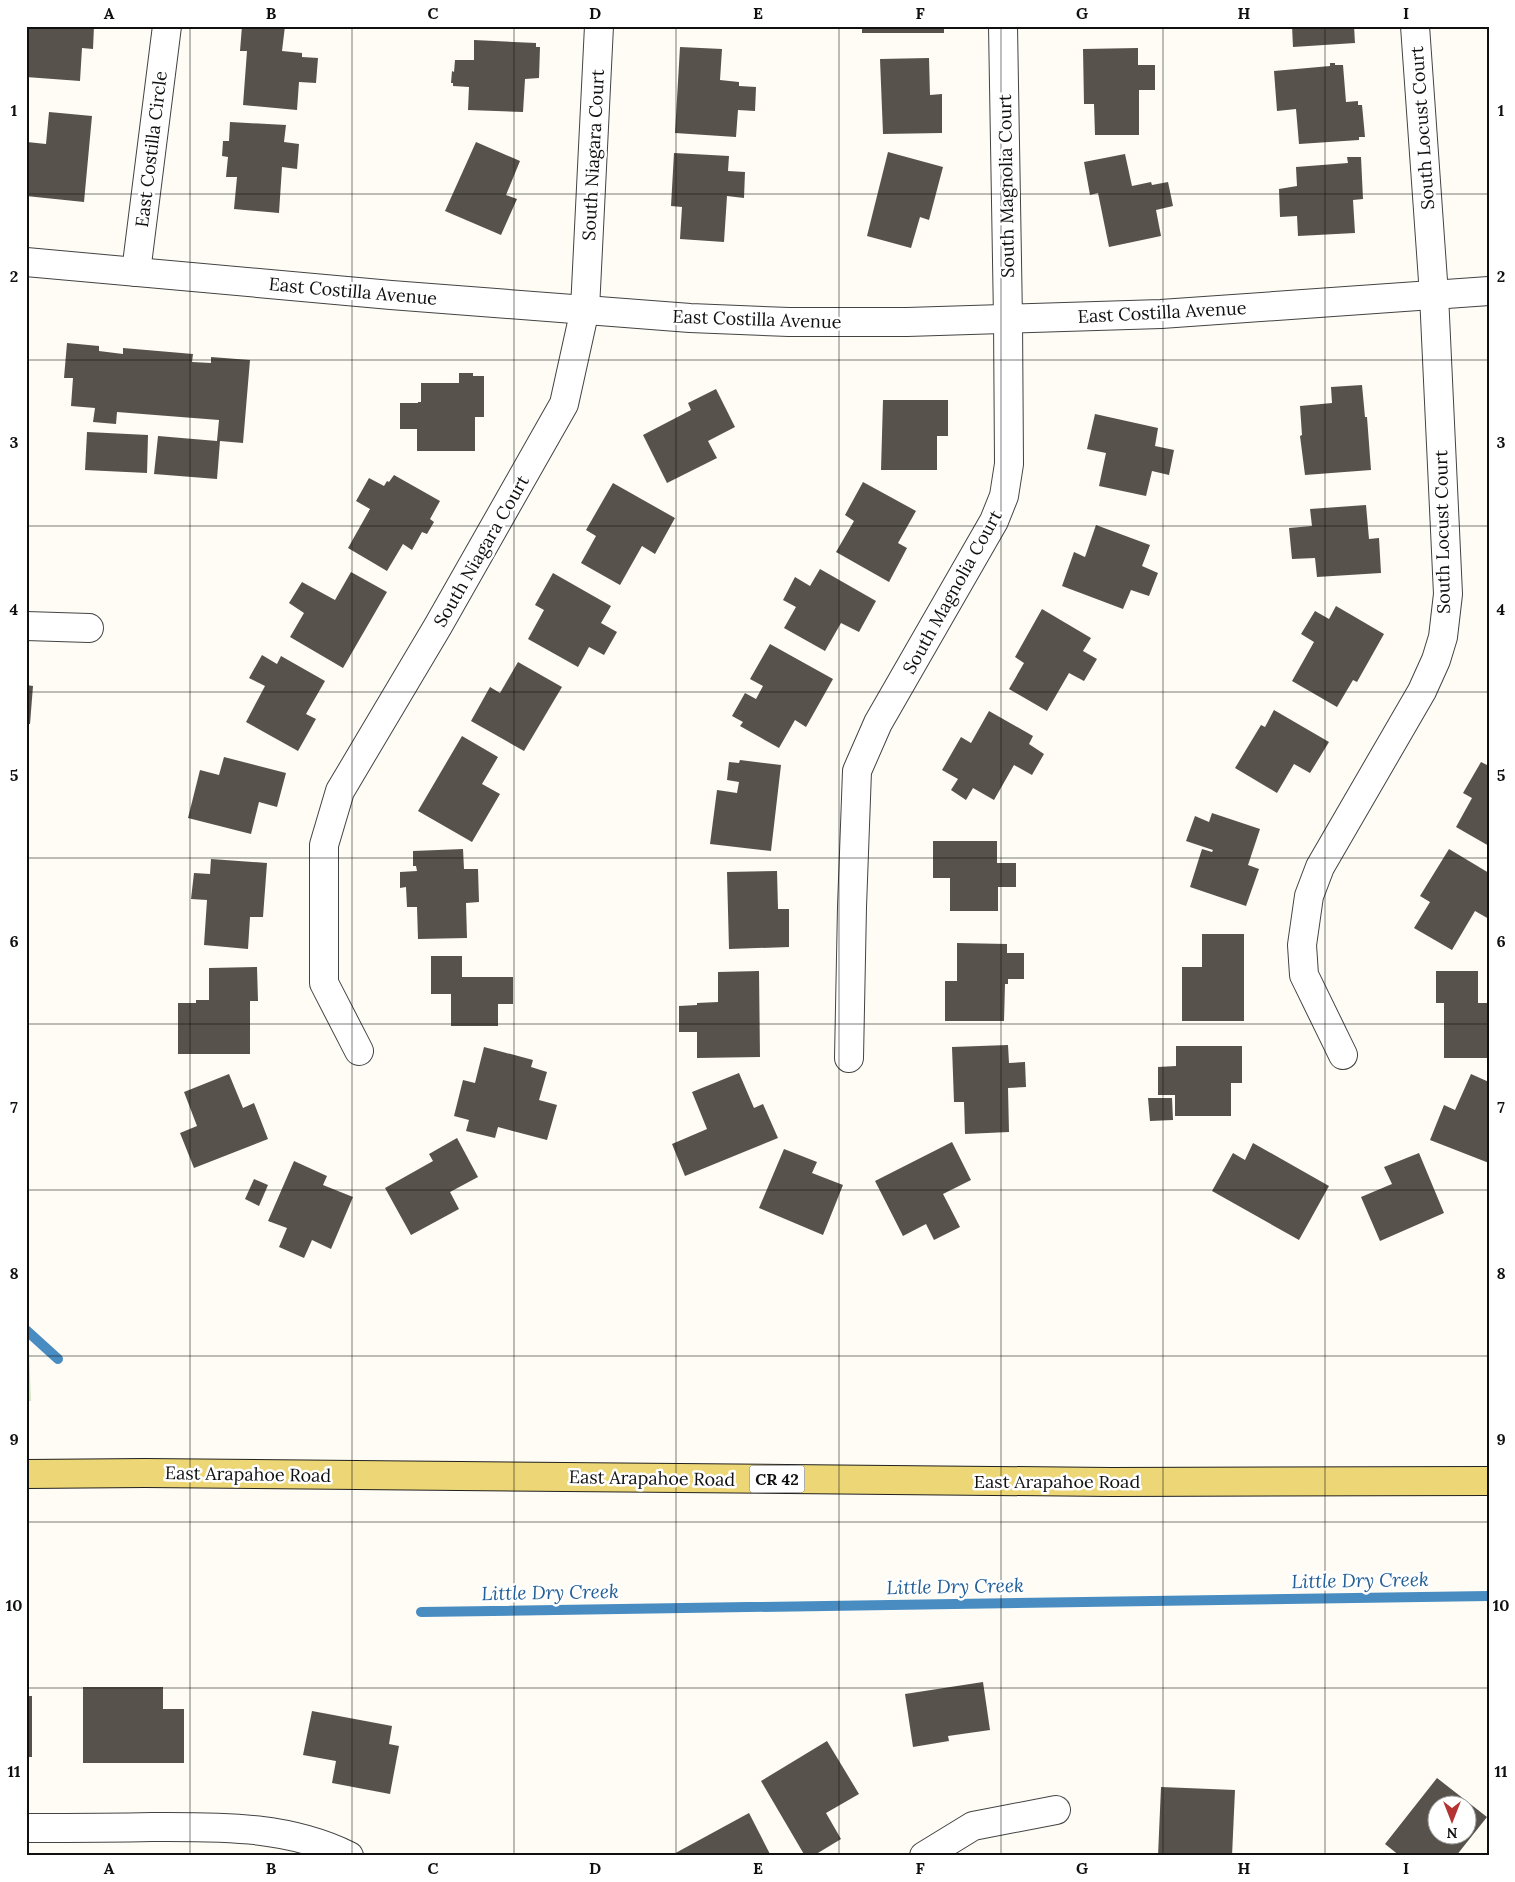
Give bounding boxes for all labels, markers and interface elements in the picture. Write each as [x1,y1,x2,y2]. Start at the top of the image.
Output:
text: A [104,3,115,23]
text: B [266,3,277,23]
text: C [427,3,439,23]
text: D [589,3,601,23]
text: E [753,3,763,23]
text: F [915,3,925,23]
text: G [1076,3,1088,23]
text: H [1238,3,1251,23]
text: I [1403,3,1409,23]
street label: South Locust Court [1405,45,1439,211]
street label: East Costilla Circle [130,69,172,228]
street label: South Niagara Court [577,69,609,241]
street label: South Magnolia Court [993,94,1019,278]
text: 1 [11,100,17,120]
text: 1 [1498,100,1504,120]
text: 2 [10,266,18,286]
text: 2 [1497,266,1505,286]
street label: East Costilla Avenue [268,272,438,310]
street label: East Costilla Avenue [1077,296,1247,328]
street label: East Costilla Avenue [672,305,842,333]
text: 3 [10,432,19,452]
text: 3 [1497,432,1506,452]
street label: South Locust Court [1429,450,1455,614]
street label: South Niagara Court [428,471,534,631]
street label: South Magnolia Court [897,506,1007,678]
text: 4 [10,599,19,619]
text: 4 [1497,599,1506,619]
text: 5 [10,765,19,785]
text: 5 [1497,765,1506,785]
text: 6 [9,931,19,951]
text: 6 [1496,931,1506,951]
text: 7 [10,1097,18,1117]
text: 7 [1497,1097,1505,1117]
text: 8 [9,1263,19,1283]
text: 8 [1496,1263,1506,1283]
text: 9 [9,1429,19,1449]
text: 9 [1496,1429,1506,1449]
street label: East Arapahoe Road [165,1461,332,1487]
street label: East Arapahoe Road [569,1465,736,1491]
road number: CR 42 [750,1466,804,1492]
street label: East Arapahoe Road [974,1470,1140,1493]
water label: Little Dry Creek [1291,1567,1429,1593]
water label: Little Dry Creek [886,1573,1024,1599]
water label: Little Dry Creek [481,1579,619,1605]
text: 10 [6,1595,22,1615]
text: 10 [1493,1595,1509,1615]
text: 11 [8,1761,21,1781]
text: 11 [1495,1761,1508,1781]
north arrow [1428,1794,1478,1844]
text: N [1446,1824,1457,1842]
text: A [104,1858,115,1878]
text: B [266,1858,277,1878]
text: C [427,1858,439,1878]
text: D [589,1858,601,1878]
text: E [753,1858,763,1878]
text: F [915,1858,925,1878]
text: G [1076,1858,1088,1878]
text: H [1238,1858,1251,1878]
text: I [1403,1858,1409,1878]

